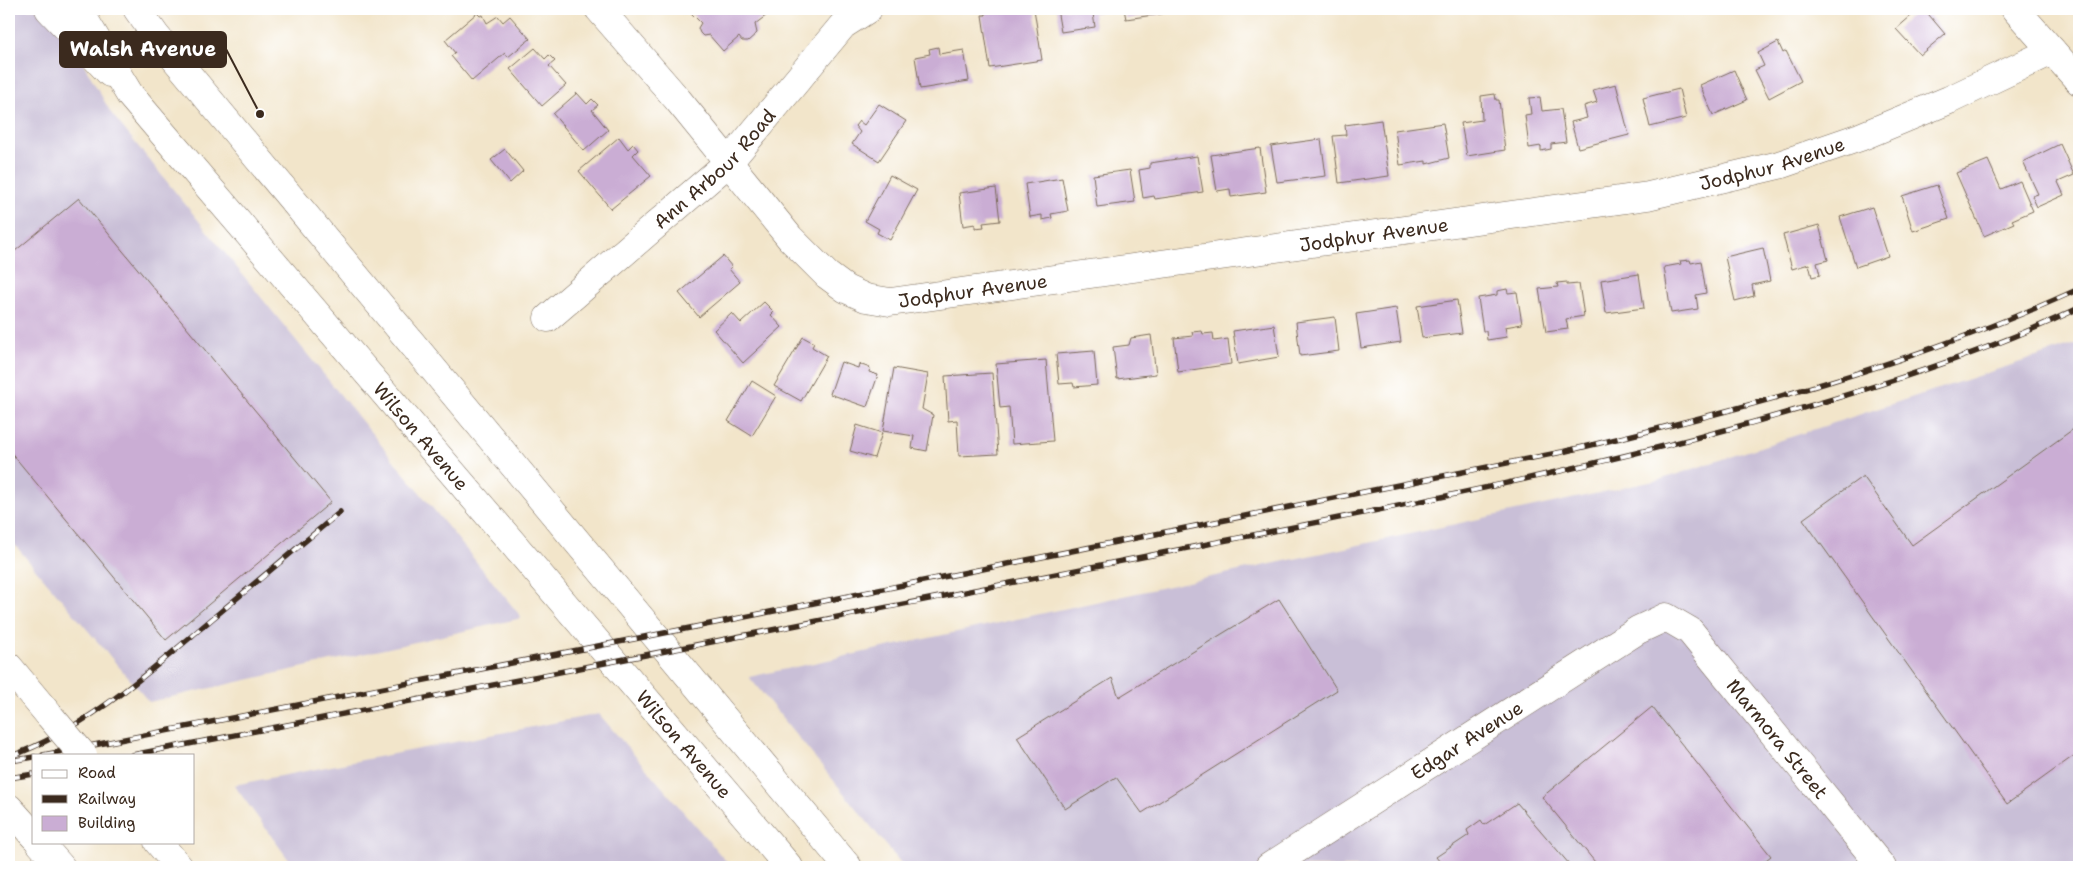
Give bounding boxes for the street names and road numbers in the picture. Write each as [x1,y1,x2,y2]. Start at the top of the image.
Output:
street label: Ann Arbour Road [648,103,781,234]
street label: Jodphur Avenue [1697,131,1848,196]
street label: Jodphur Avenue [1298,212,1450,257]
street label: Jodphur Avenue [897,268,1049,313]
street label: Wilson Avenue [368,377,475,496]
street label: Marmora Street [1721,674,1834,804]
street label: Wilson Avenue [631,685,737,804]
street label: Edgar Avenue [1406,695,1528,785]

